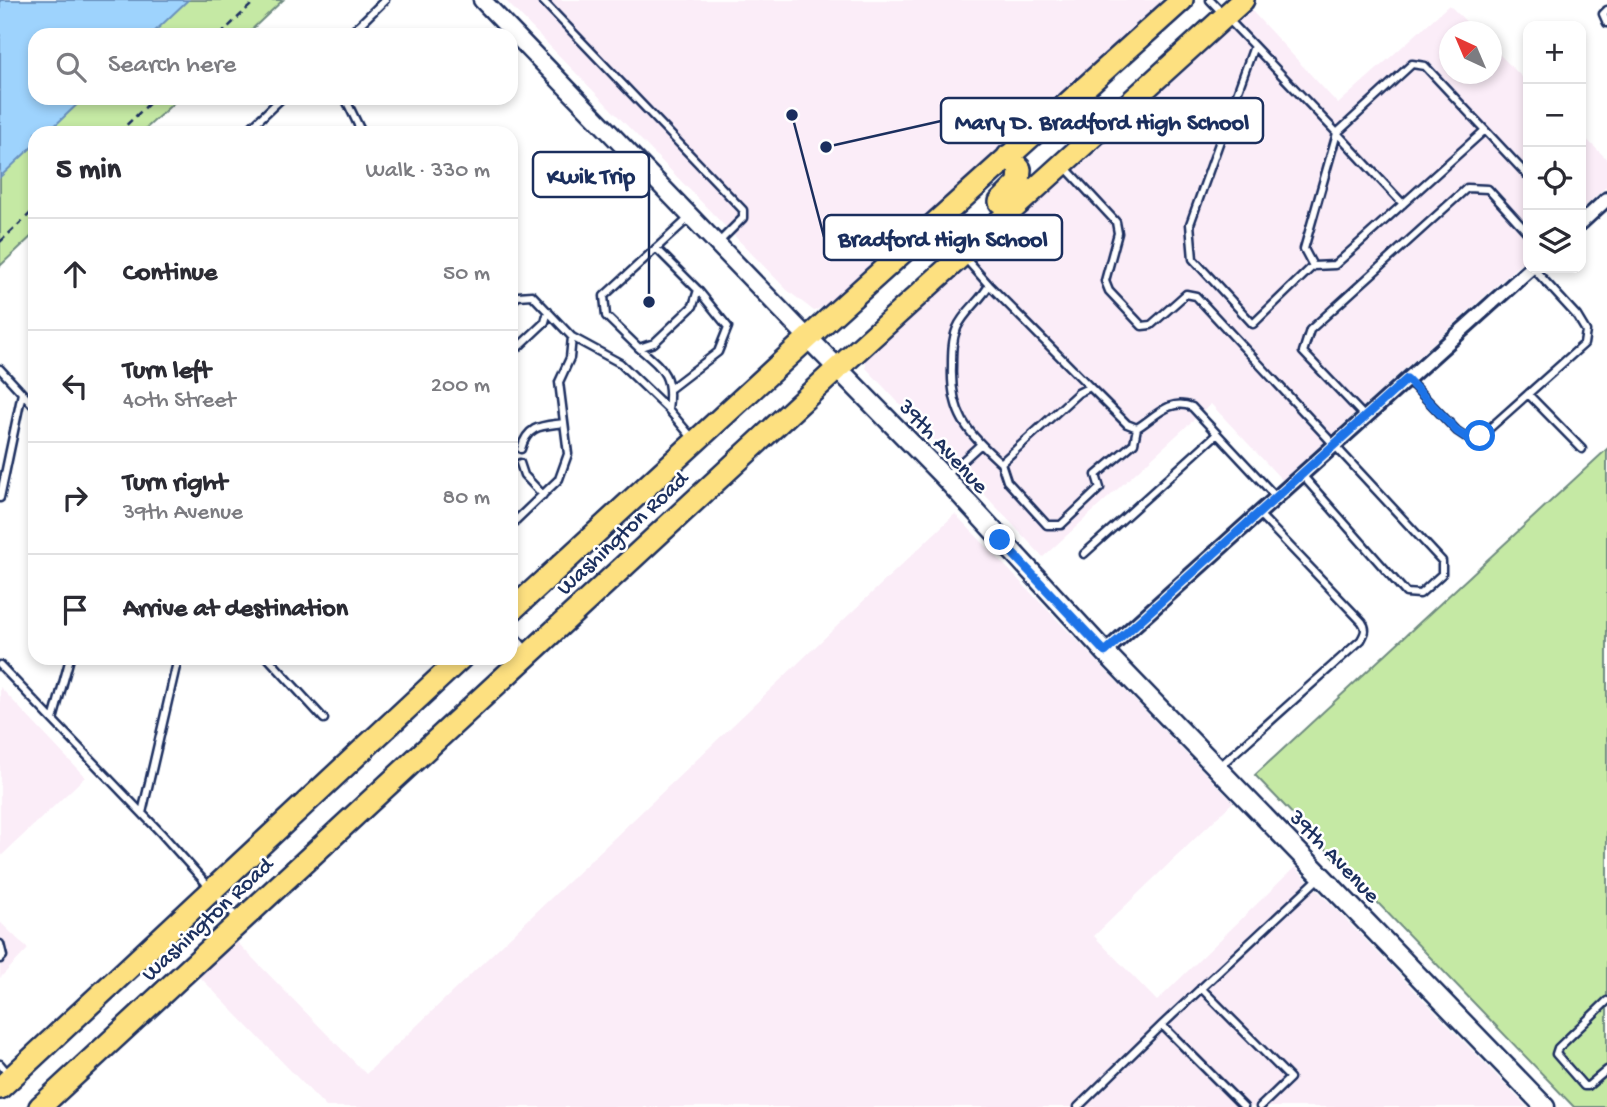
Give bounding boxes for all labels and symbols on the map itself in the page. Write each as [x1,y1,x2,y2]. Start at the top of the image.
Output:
north arrow [1439,21,1502,84]
callout: Mary D. Bradford High School [941,98,1263,143]
text: Mary D. Bradford High School [955,110,1249,139]
callout: Kwik Trip [533,152,649,197]
text: Kwik Trip [546,164,635,193]
callout: Bradford High School [824,215,1062,260]
text: Bradford High School [837,227,1048,256]
street label: 39th Avenue [891,394,994,501]
route start [1464,420,1495,451]
street label: Washington Road [552,466,696,602]
route end [984,524,1015,555]
street label: 39th Avenue [1281,804,1386,911]
street label: Washington Road [137,852,281,988]

